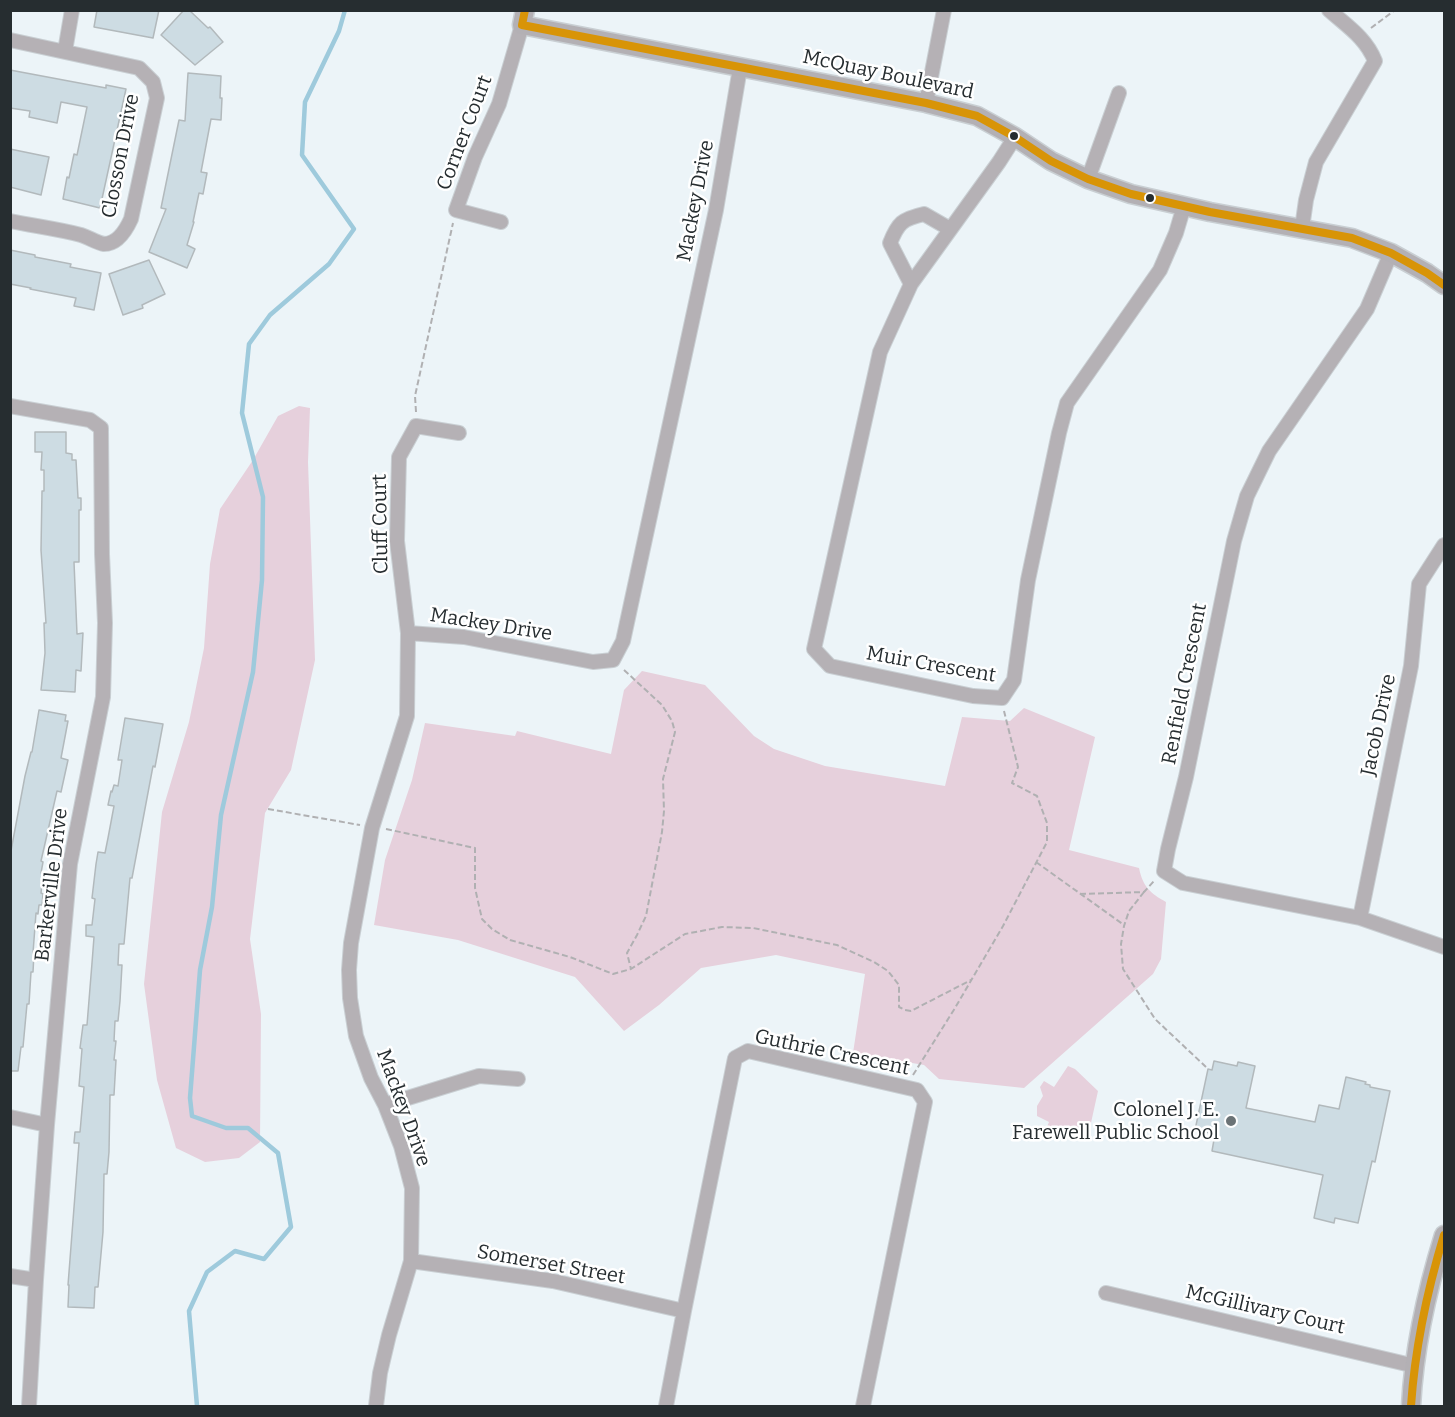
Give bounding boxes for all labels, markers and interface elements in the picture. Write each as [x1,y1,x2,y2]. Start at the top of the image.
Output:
street label: McQuay Boulevard [800,45,976,105]
street label: Corner Court [432,72,498,194]
street label: Closson Drive [97,92,145,220]
unlabelled marker [1008,130,1020,142]
street label: Mackey Drive [672,138,720,264]
unlabelled marker [1144,192,1156,204]
street label: Cluff Court [368,474,394,574]
street label: Renfield Crescent [1158,601,1212,767]
street label: Mackey Drive [428,604,554,646]
street label: Muir Crescent [864,642,998,688]
street label: Jacob Drive [1357,672,1401,778]
street label: Barkerville Drive [31,807,73,963]
street label: Guthrie Crescent [752,1025,912,1081]
street label: Mackey Drive [371,1046,435,1170]
place label: Colonel J. E. Farewell Public School [1012,1098,1219,1145]
marker: Colonel J. E. Farewell Public School [1224,1114,1238,1128]
street label: Somerset Street [475,1240,627,1290]
street label: McGillivary Court [1183,1280,1347,1340]

